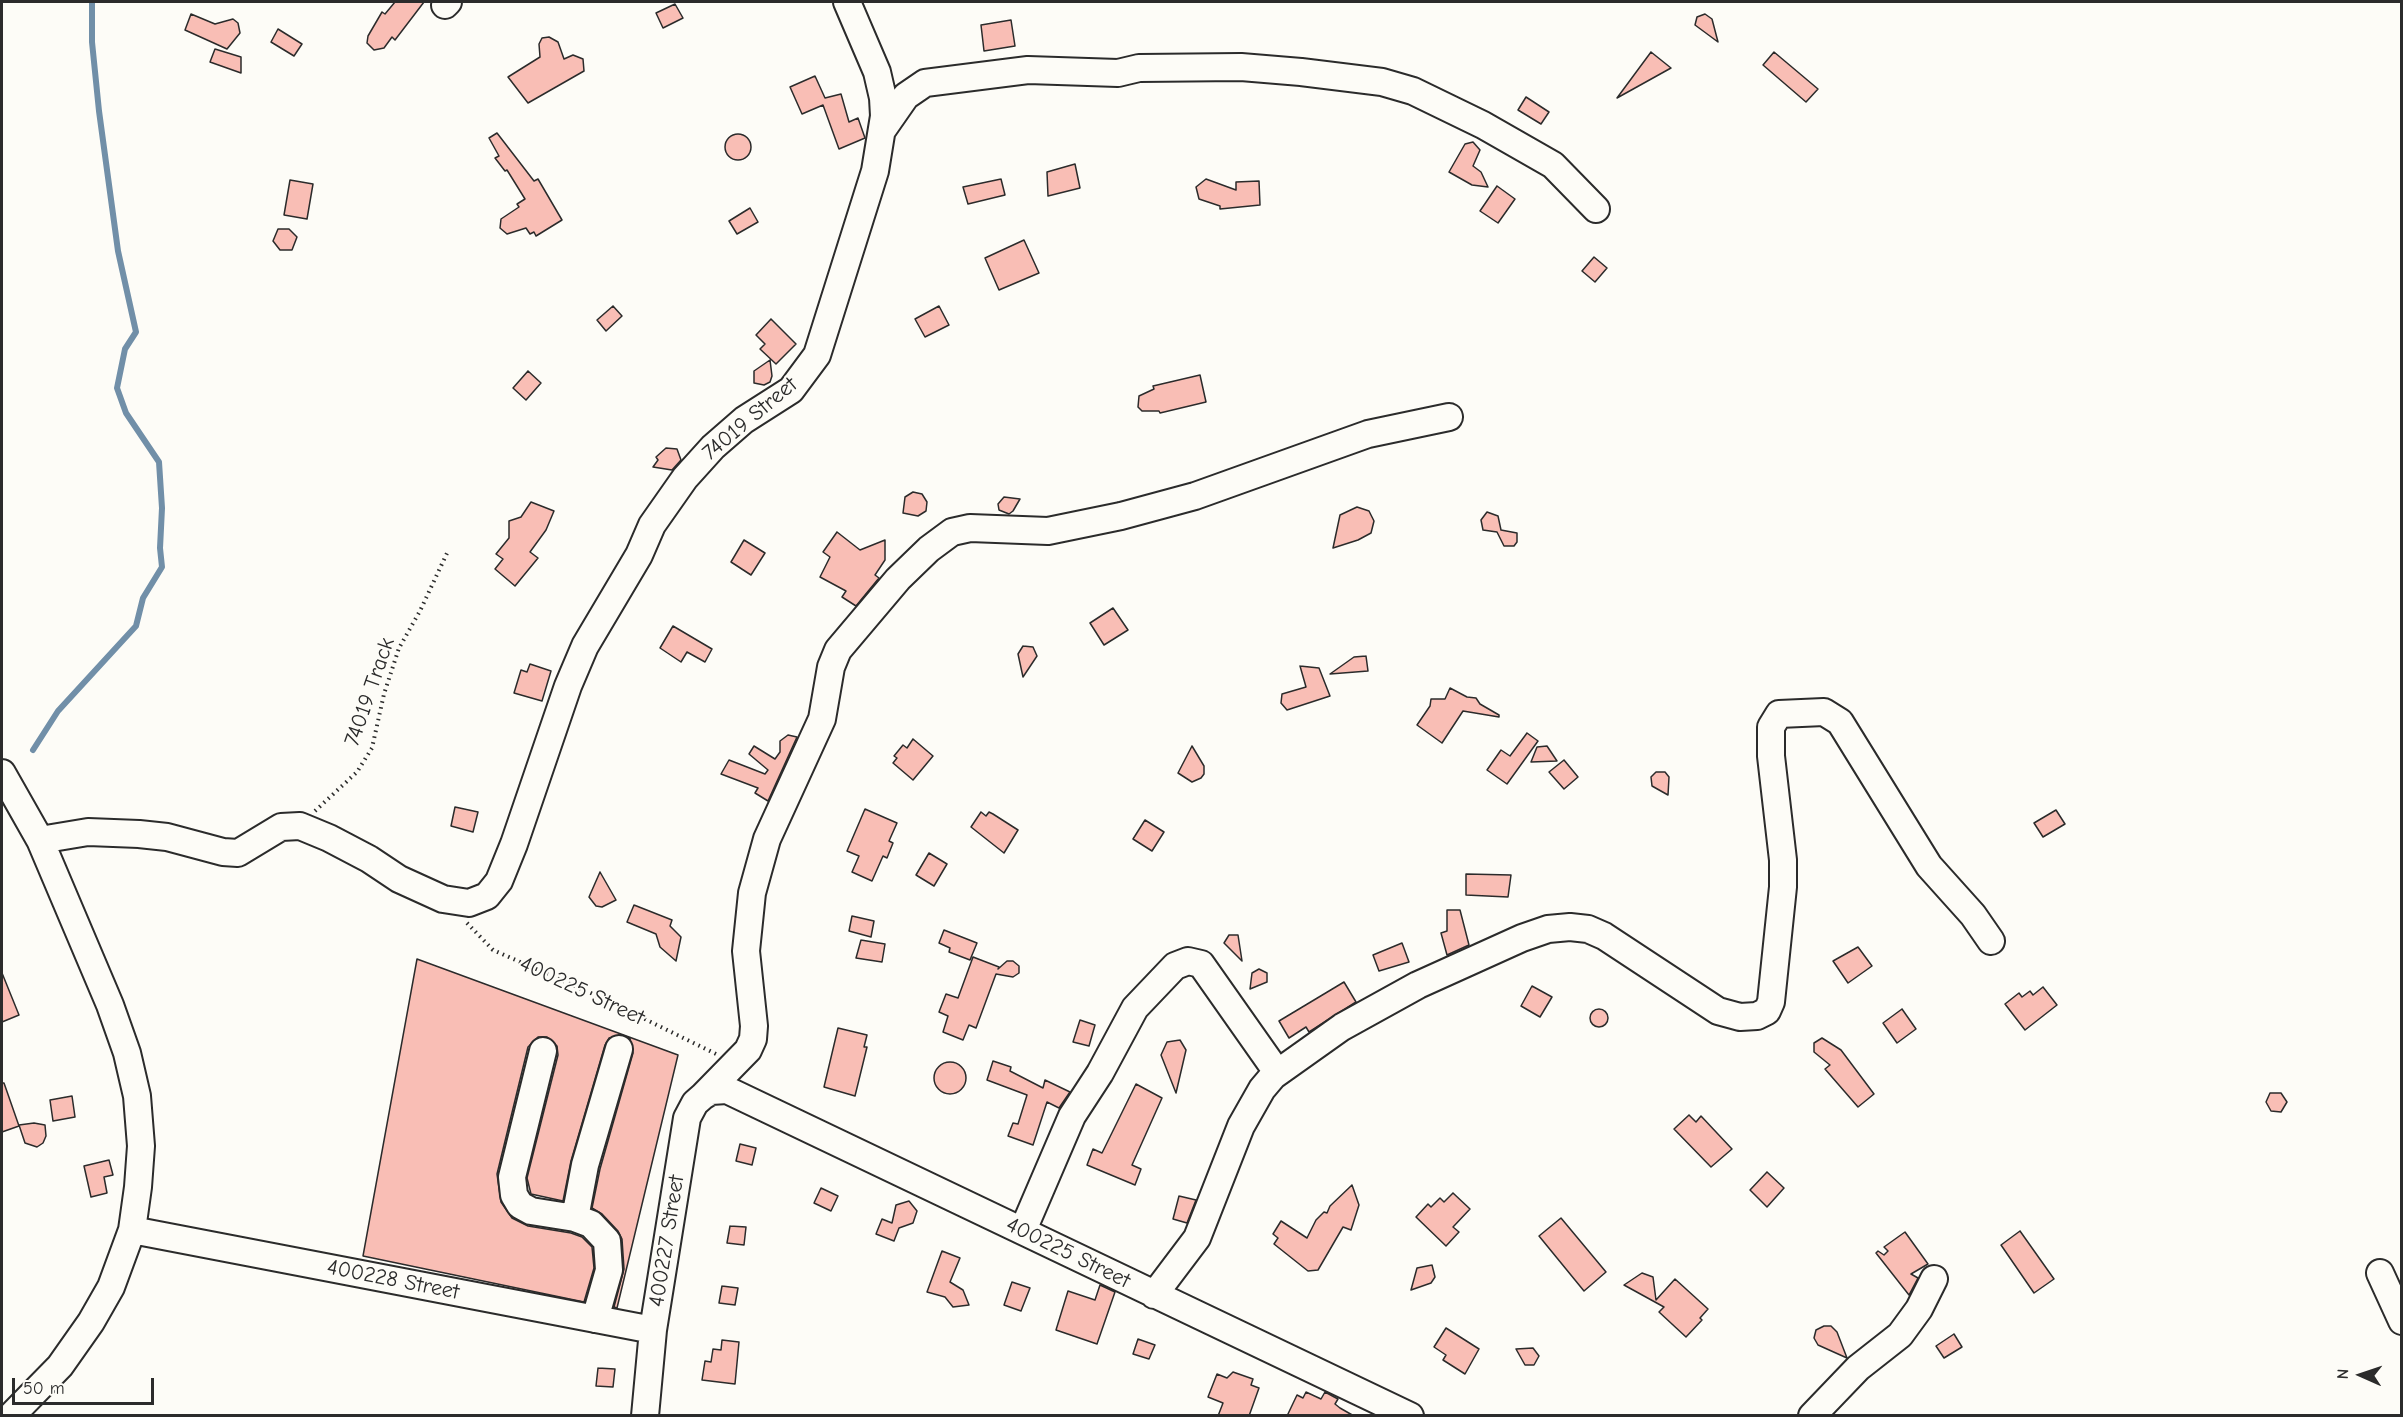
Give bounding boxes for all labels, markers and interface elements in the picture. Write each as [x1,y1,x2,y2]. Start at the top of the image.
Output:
street label: 74019 Street [697,372,803,466]
street label: 74019 Track [339,634,401,750]
street label: 400225 Street [515,951,649,1031]
street label: 400227 Street [644,1173,690,1309]
street label: 400225 Street [1002,1212,1134,1294]
street label: 400228 Street [325,1254,461,1306]
north arrow [2331,1345,2391,1405]
scale bar [15,1366,158,1404]
text: N [2334,1368,2352,1380]
text: 50 m [23,1378,65,1399]

